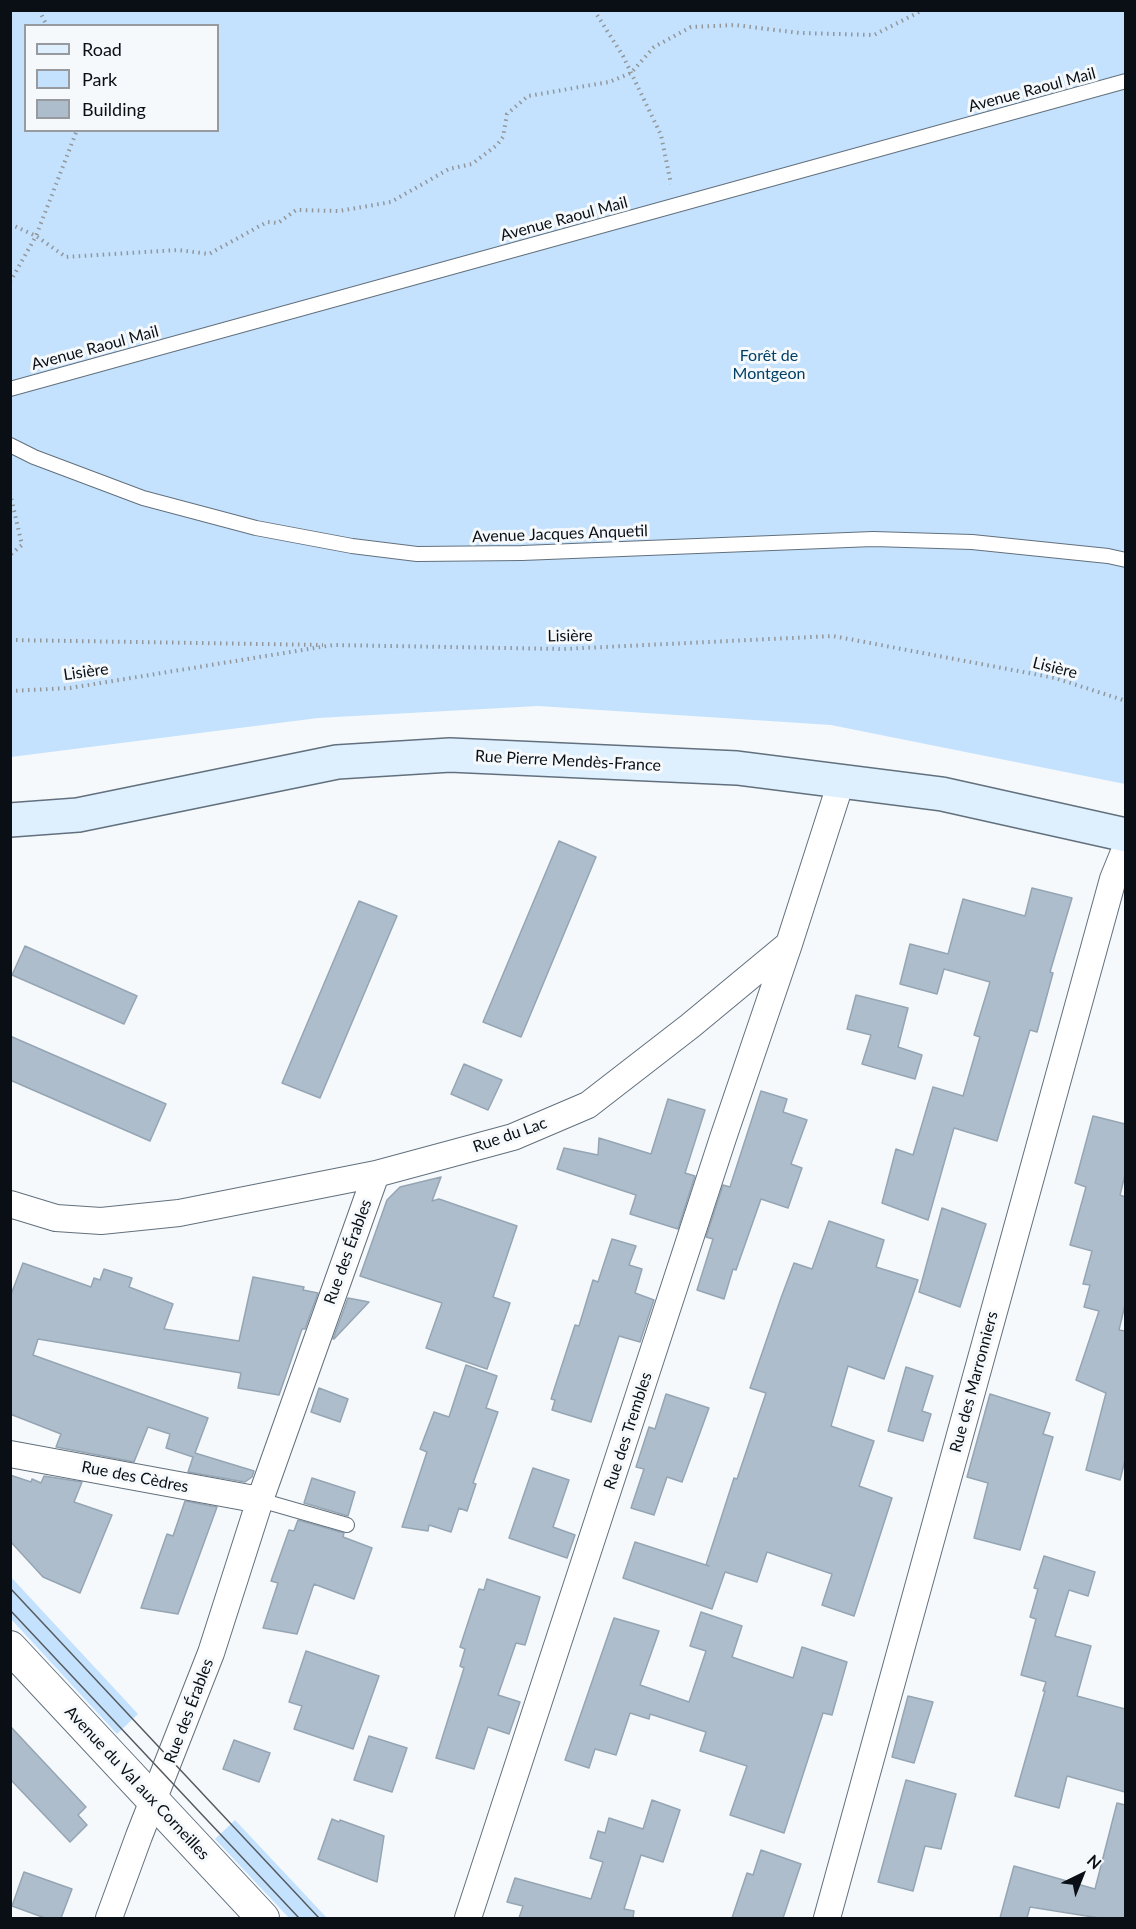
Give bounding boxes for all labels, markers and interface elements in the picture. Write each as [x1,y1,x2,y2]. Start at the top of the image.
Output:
legend [24,24,219,132]
text: Road [82,38,122,60]
street label: Avenue Raoul Mail [966,64,1098,116]
text: Park [82,68,117,90]
text: Building [82,98,146,120]
street label: Avenue Raoul Mail [498,193,630,245]
street label: Avenue Raoul Mail [29,322,161,374]
park label: Forêt de Montgeon [733,346,805,384]
street label: Avenue Jacques Anquetil [472,521,648,547]
street label: Lisière [547,626,593,646]
street label: Lisière [1031,653,1079,683]
street label: Lisière [62,659,110,685]
street label: Rue Pierre Mendès-France [475,747,661,775]
street label: Rue du Lac [470,1113,550,1157]
street label: Rue des Érables [320,1197,376,1307]
street label: Rue des Marronniers [946,1309,1002,1455]
street label: Rue des Trembles [600,1370,656,1492]
street label: Rue des Cèdres [80,1457,190,1497]
street label: Rue des Érables [160,1656,218,1766]
street label: Avenue du Val aux Corneilles [61,1702,213,1864]
north arrow [1052,1845,1112,1905]
text: N [1084,1850,1106,1873]

